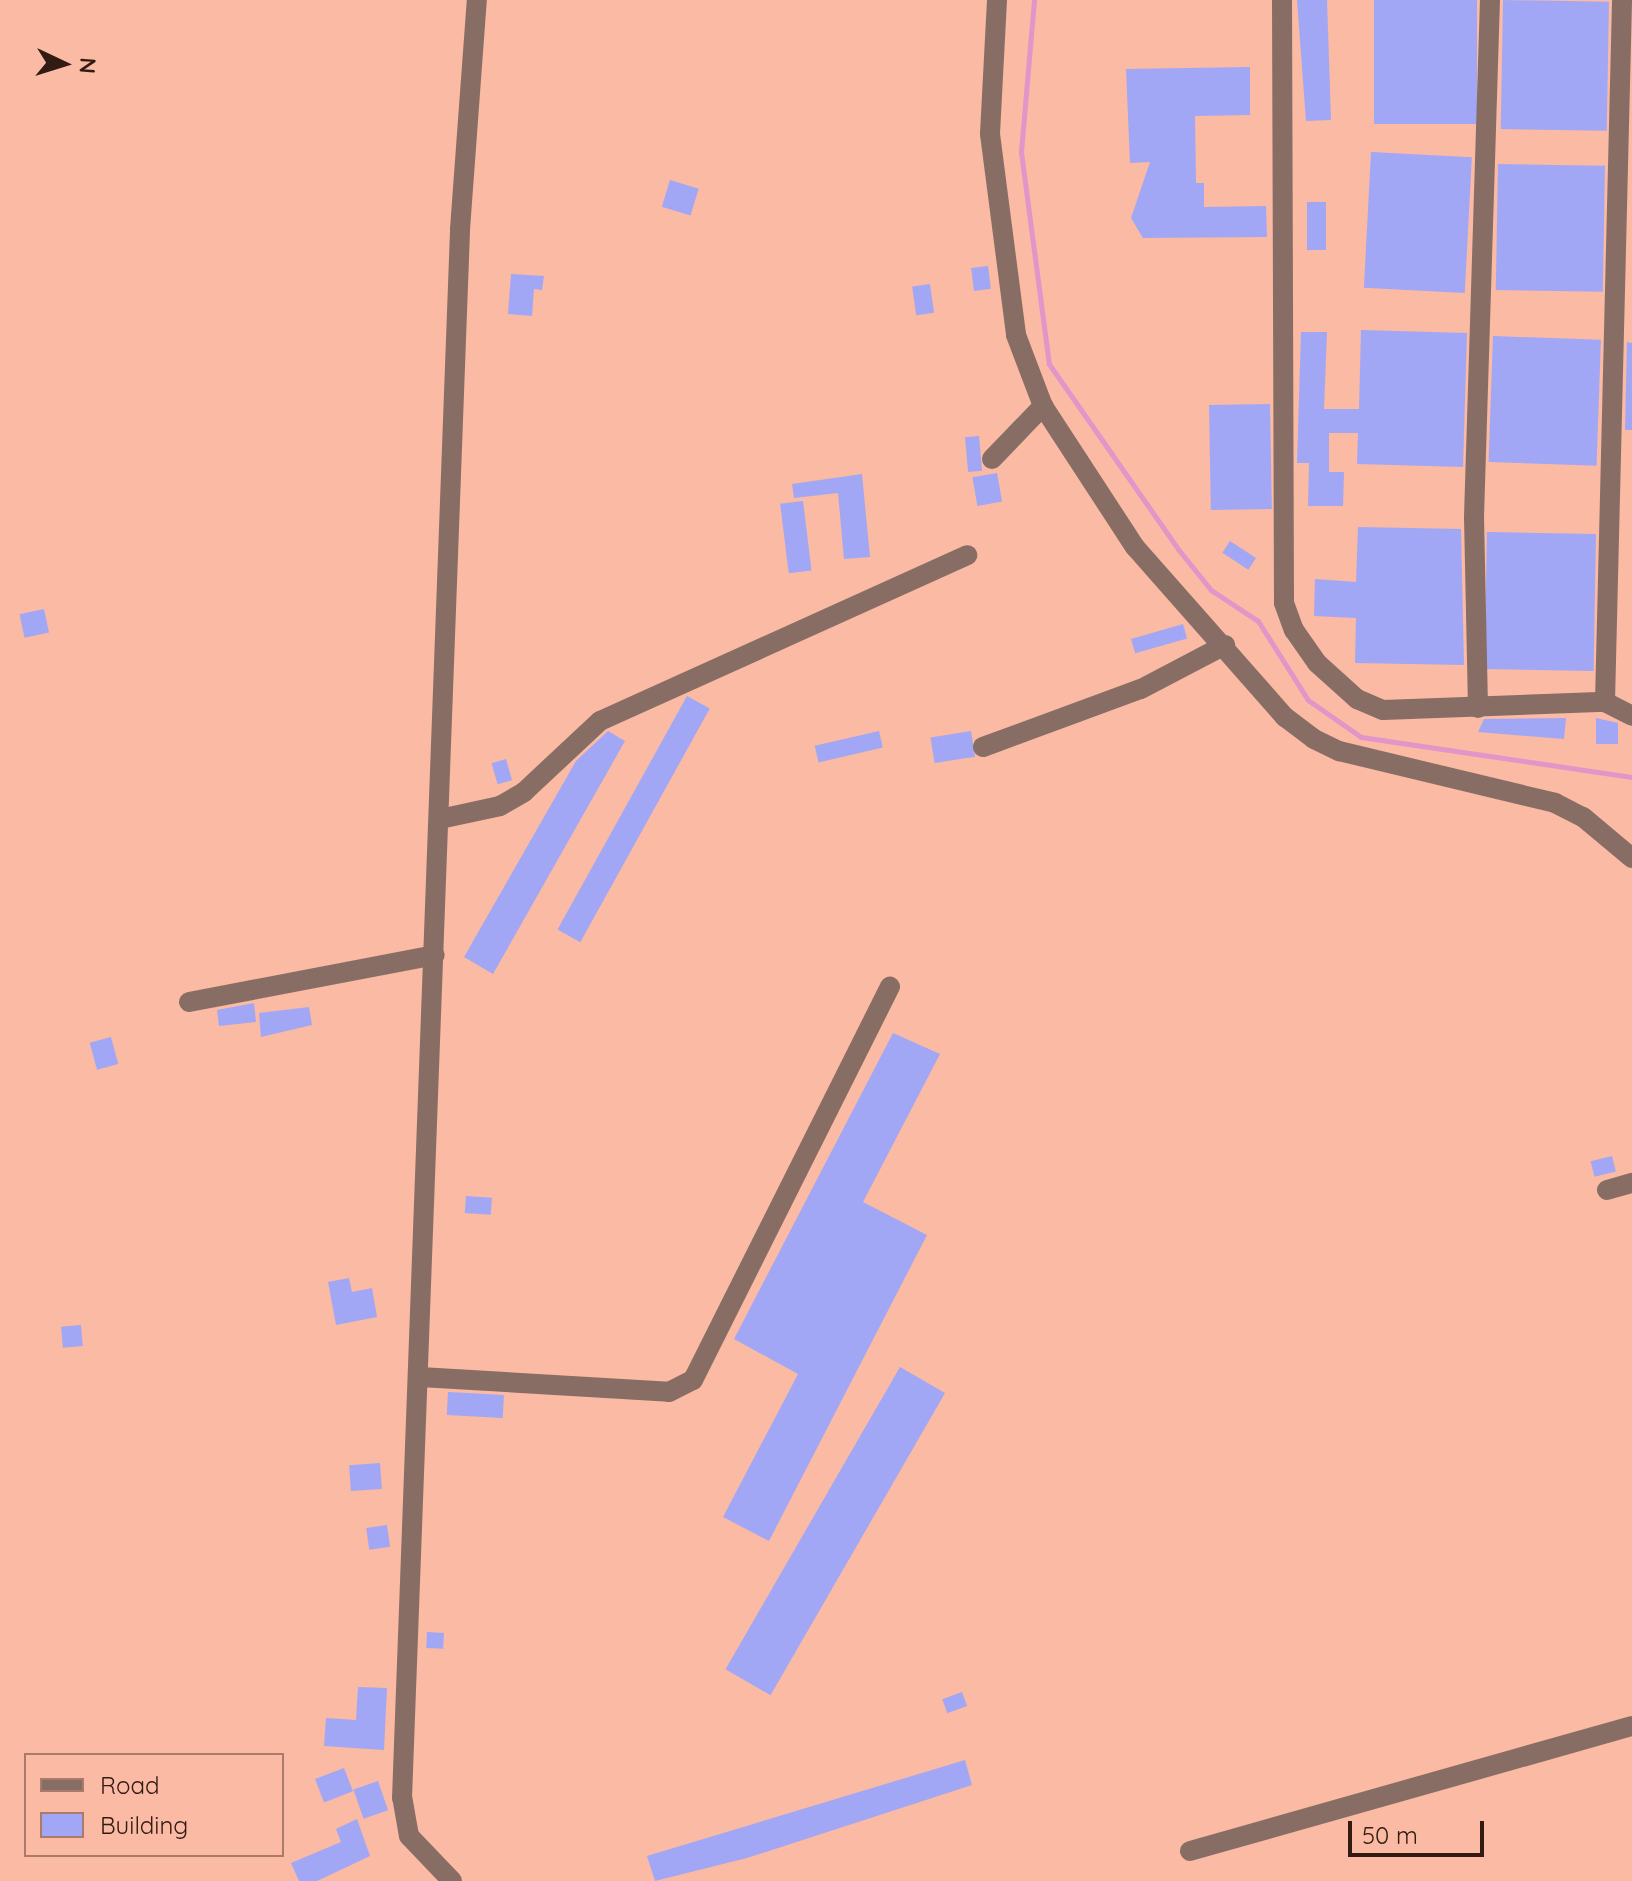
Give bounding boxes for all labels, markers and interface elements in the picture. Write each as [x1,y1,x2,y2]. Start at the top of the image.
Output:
north arrow [24,24,104,104]
text: N [73,57,102,75]
legend [24,1753,284,1857]
text: Road [100,1770,160,1800]
scale bar [1352,1805,1488,1855]
text: Building [100,1810,188,1840]
text: 50 m [1362,1820,1418,1850]

